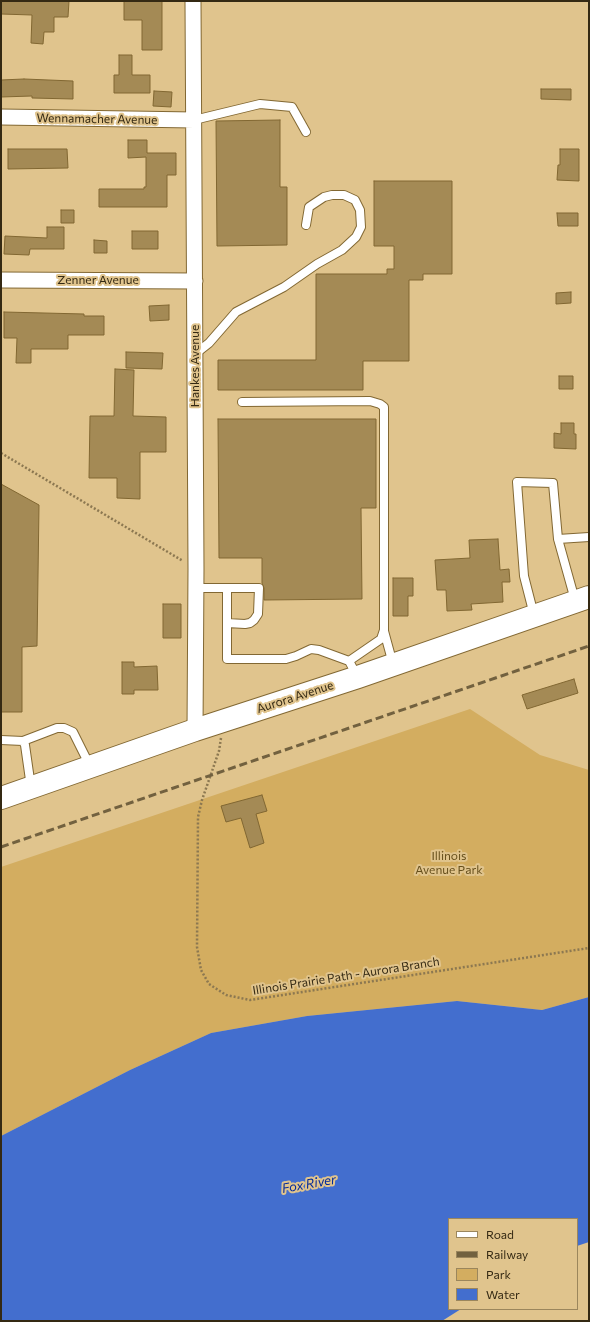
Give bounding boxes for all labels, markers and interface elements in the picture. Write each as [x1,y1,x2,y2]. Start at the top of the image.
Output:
street label: Wennamacher Avenue [37,111,157,127]
street label: Zenner Avenue [57,273,139,287]
street label: Hankes Avenue [188,325,202,407]
street label: Aurora Avenue [255,678,335,716]
park label: Illinois Avenue Park [415,849,483,877]
street label: Illinois Prairie Path - Aurora Branch [252,954,440,998]
water label: Fox River [281,1172,337,1196]
legend [448,1218,578,1310]
text: Road [486,1227,514,1241]
text: Railway [486,1247,528,1261]
text: Park [486,1267,511,1281]
text: Water [486,1287,520,1301]

